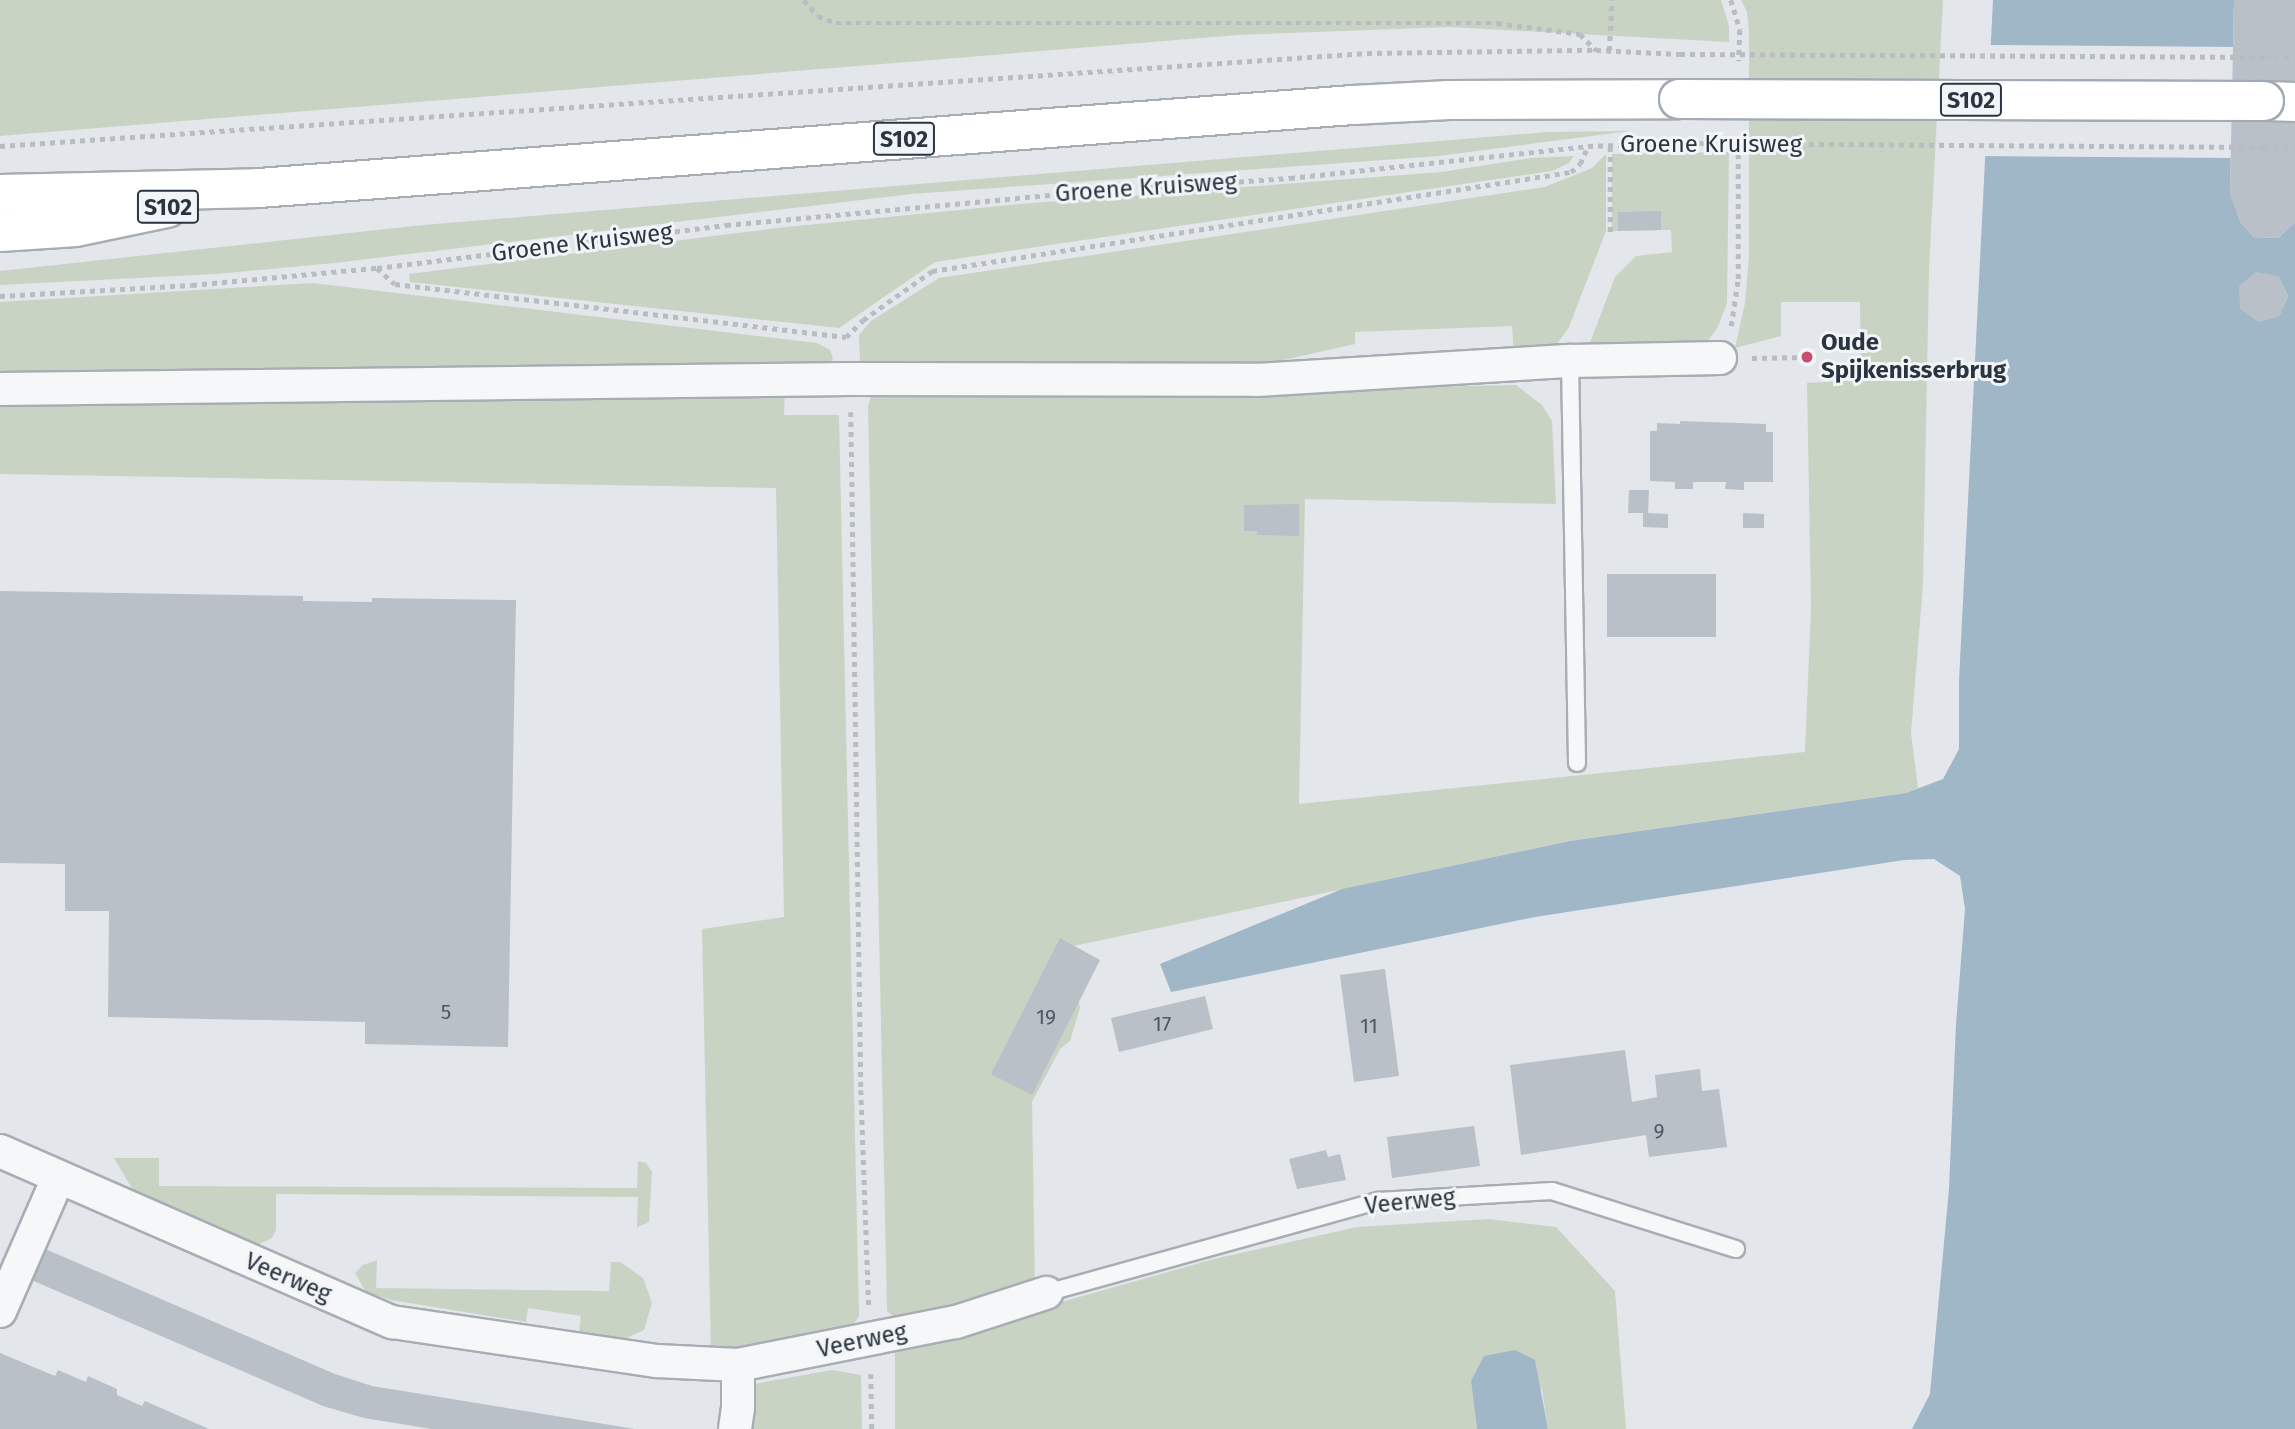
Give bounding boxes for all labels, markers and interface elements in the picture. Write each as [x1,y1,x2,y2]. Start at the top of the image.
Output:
road number: S102 [1940,80,2002,120]
road number: S102 [872,120,936,158]
street label: Groene Kruisweg [1620,131,1802,159]
street label: Groene Kruisweg [1054,167,1238,209]
road number: S102 [136,188,200,227]
street label: Groene Kruisweg [490,218,674,268]
place label: Oude Spijkenisserbrug [1821,329,2006,385]
marker: Oude Spijkenisserbrug [1799,349,1815,365]
house number: 5 [441,999,451,1025]
house number: 19 [1036,1004,1056,1030]
house number: 17 [1153,1011,1171,1037]
house number: 11 [1360,1013,1378,1039]
house number: 9 [1653,1118,1665,1144]
street label: Veerweg [1363,1183,1457,1221]
street label: Veerweg [241,1247,335,1309]
street label: Veerweg [815,1317,909,1365]

